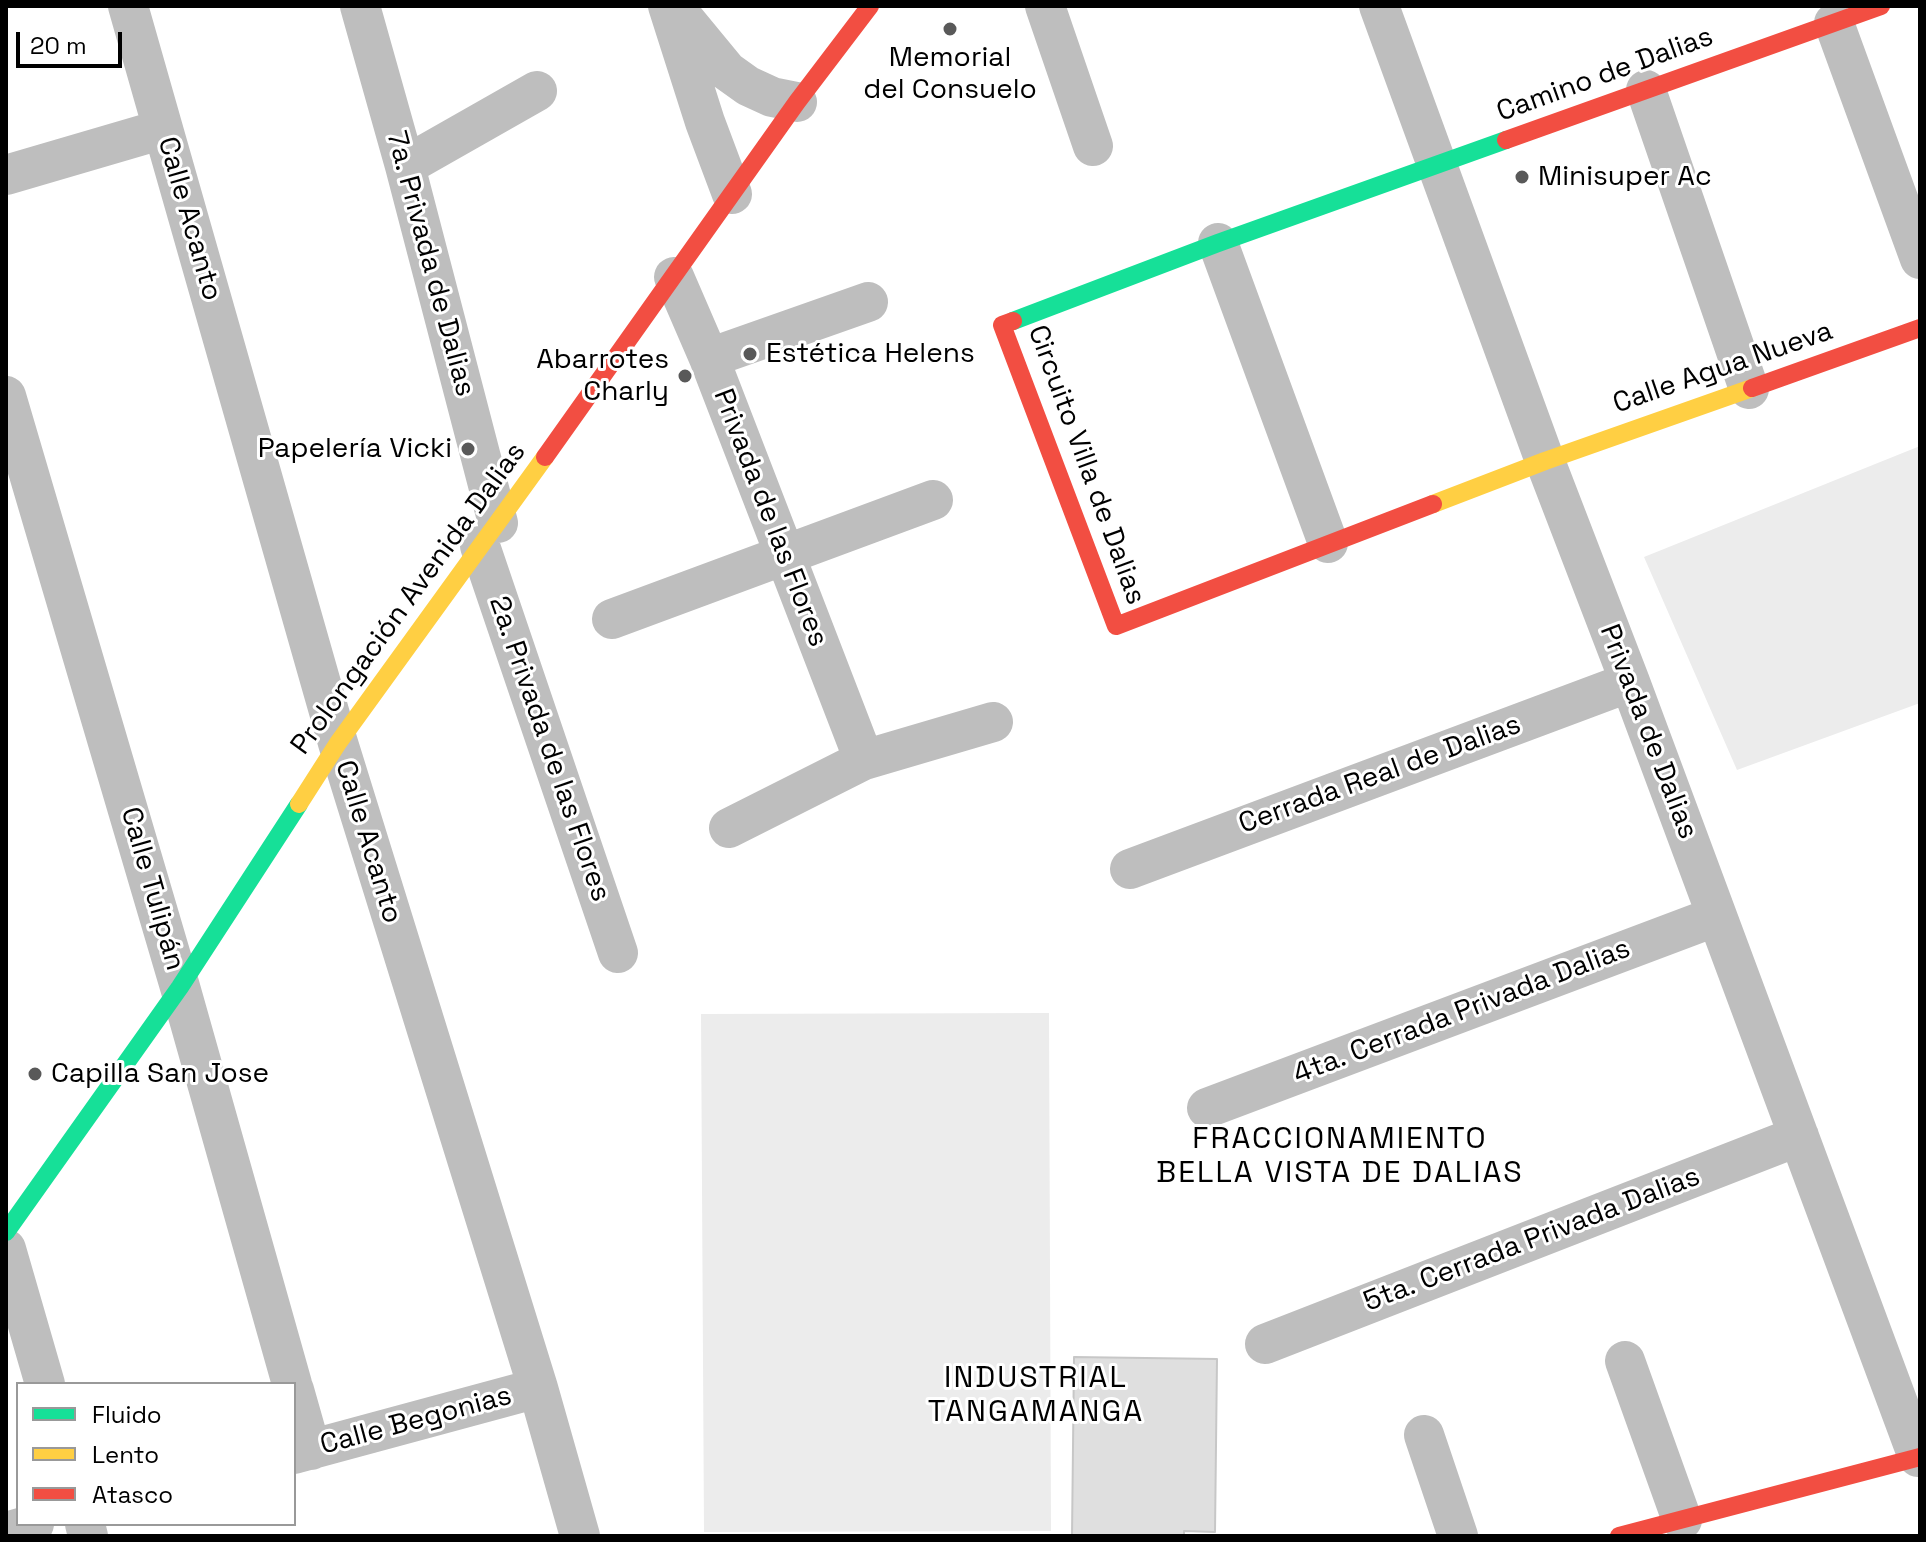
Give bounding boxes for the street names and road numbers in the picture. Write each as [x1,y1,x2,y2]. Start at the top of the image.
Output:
street label: Camino de Dalias [1492,20,1718,130]
street label: 7a. Privada de Dalias [378,128,482,400]
street label: Calle Acanto [150,133,228,305]
street label: Calle Agua Nueva [1609,315,1837,421]
street label: Circuito Villa de Dalias [1020,321,1152,609]
street label: Privada de las Flores [705,384,835,652]
street label: Prolongación Avenida Dalias [285,437,533,761]
street label: 2a. Privada de las Flores [481,592,617,906]
street label: Privada de Dalias [1592,620,1704,844]
street label: Cerrada Real de Dalias [1234,708,1526,842]
street label: Calle Acanto [327,757,409,927]
street label: Calle Tulipán [113,804,191,974]
street label: 4ta. Cerrada Privada Dalias [1289,932,1635,1092]
street label: 5ta. Cerrada Privada Dalias [1359,1160,1705,1320]
street label: Calle Begonias [317,1379,515,1463]

